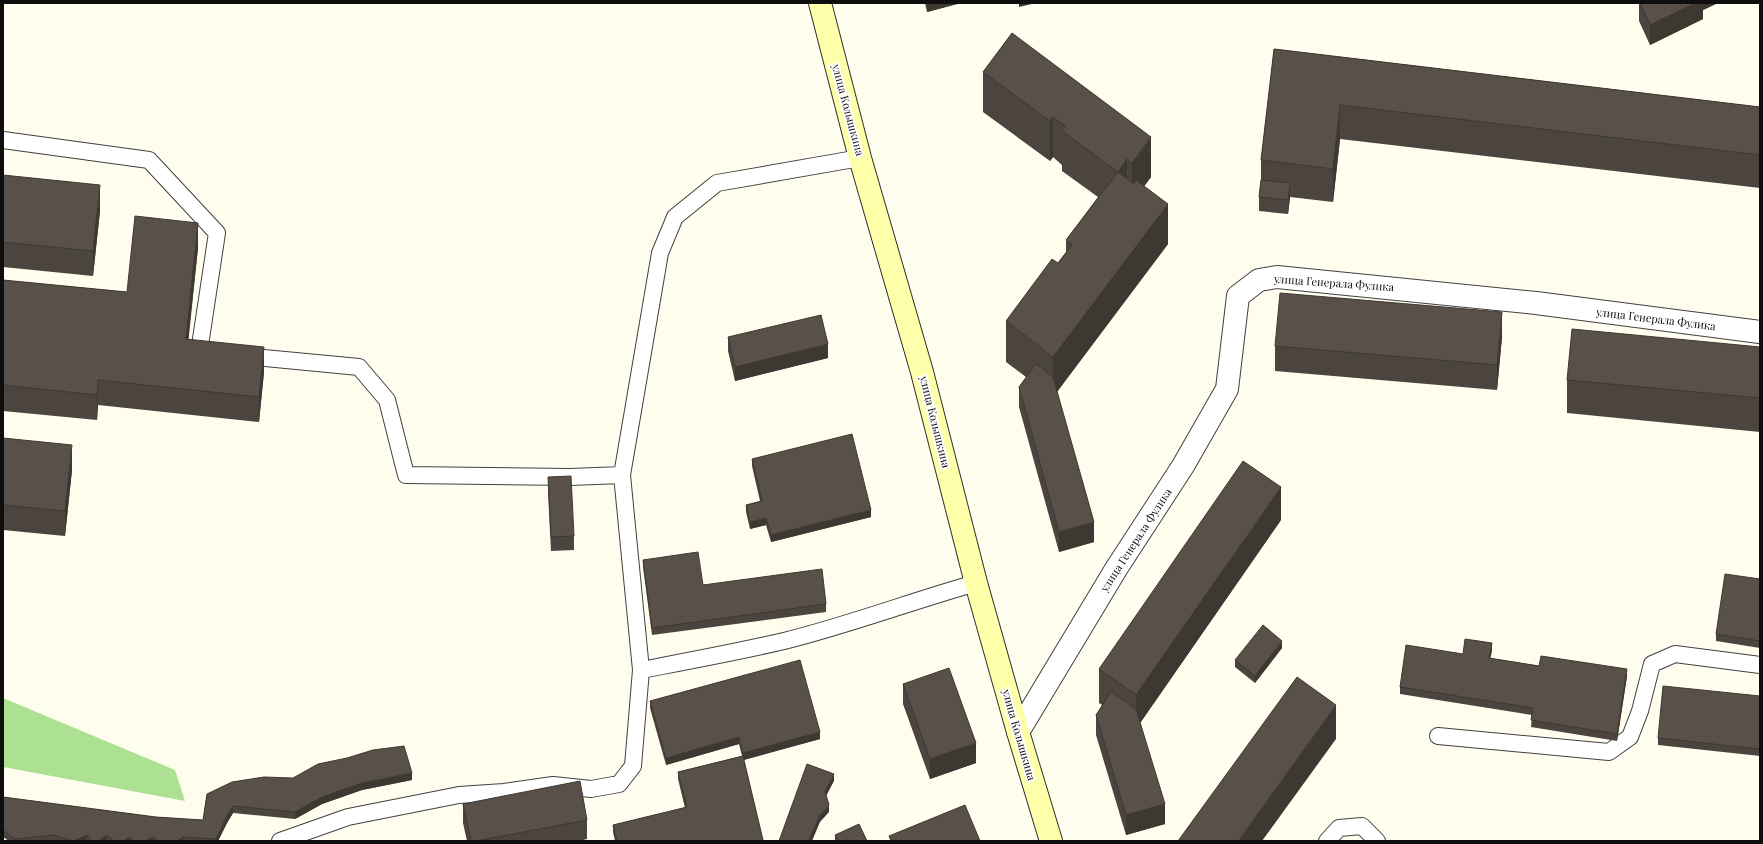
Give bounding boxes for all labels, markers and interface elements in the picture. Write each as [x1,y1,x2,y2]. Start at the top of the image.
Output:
street label: улица Колышкина [829,61,868,158]
street label: улица Генерала Фулика [1272,271,1395,294]
street label: улица Генерала Фулика [1594,304,1717,333]
street label: улица Колышкина [917,373,954,470]
street label: улица Генерала Фулика [1096,485,1175,595]
street label: улица Колышкина [999,687,1040,783]

